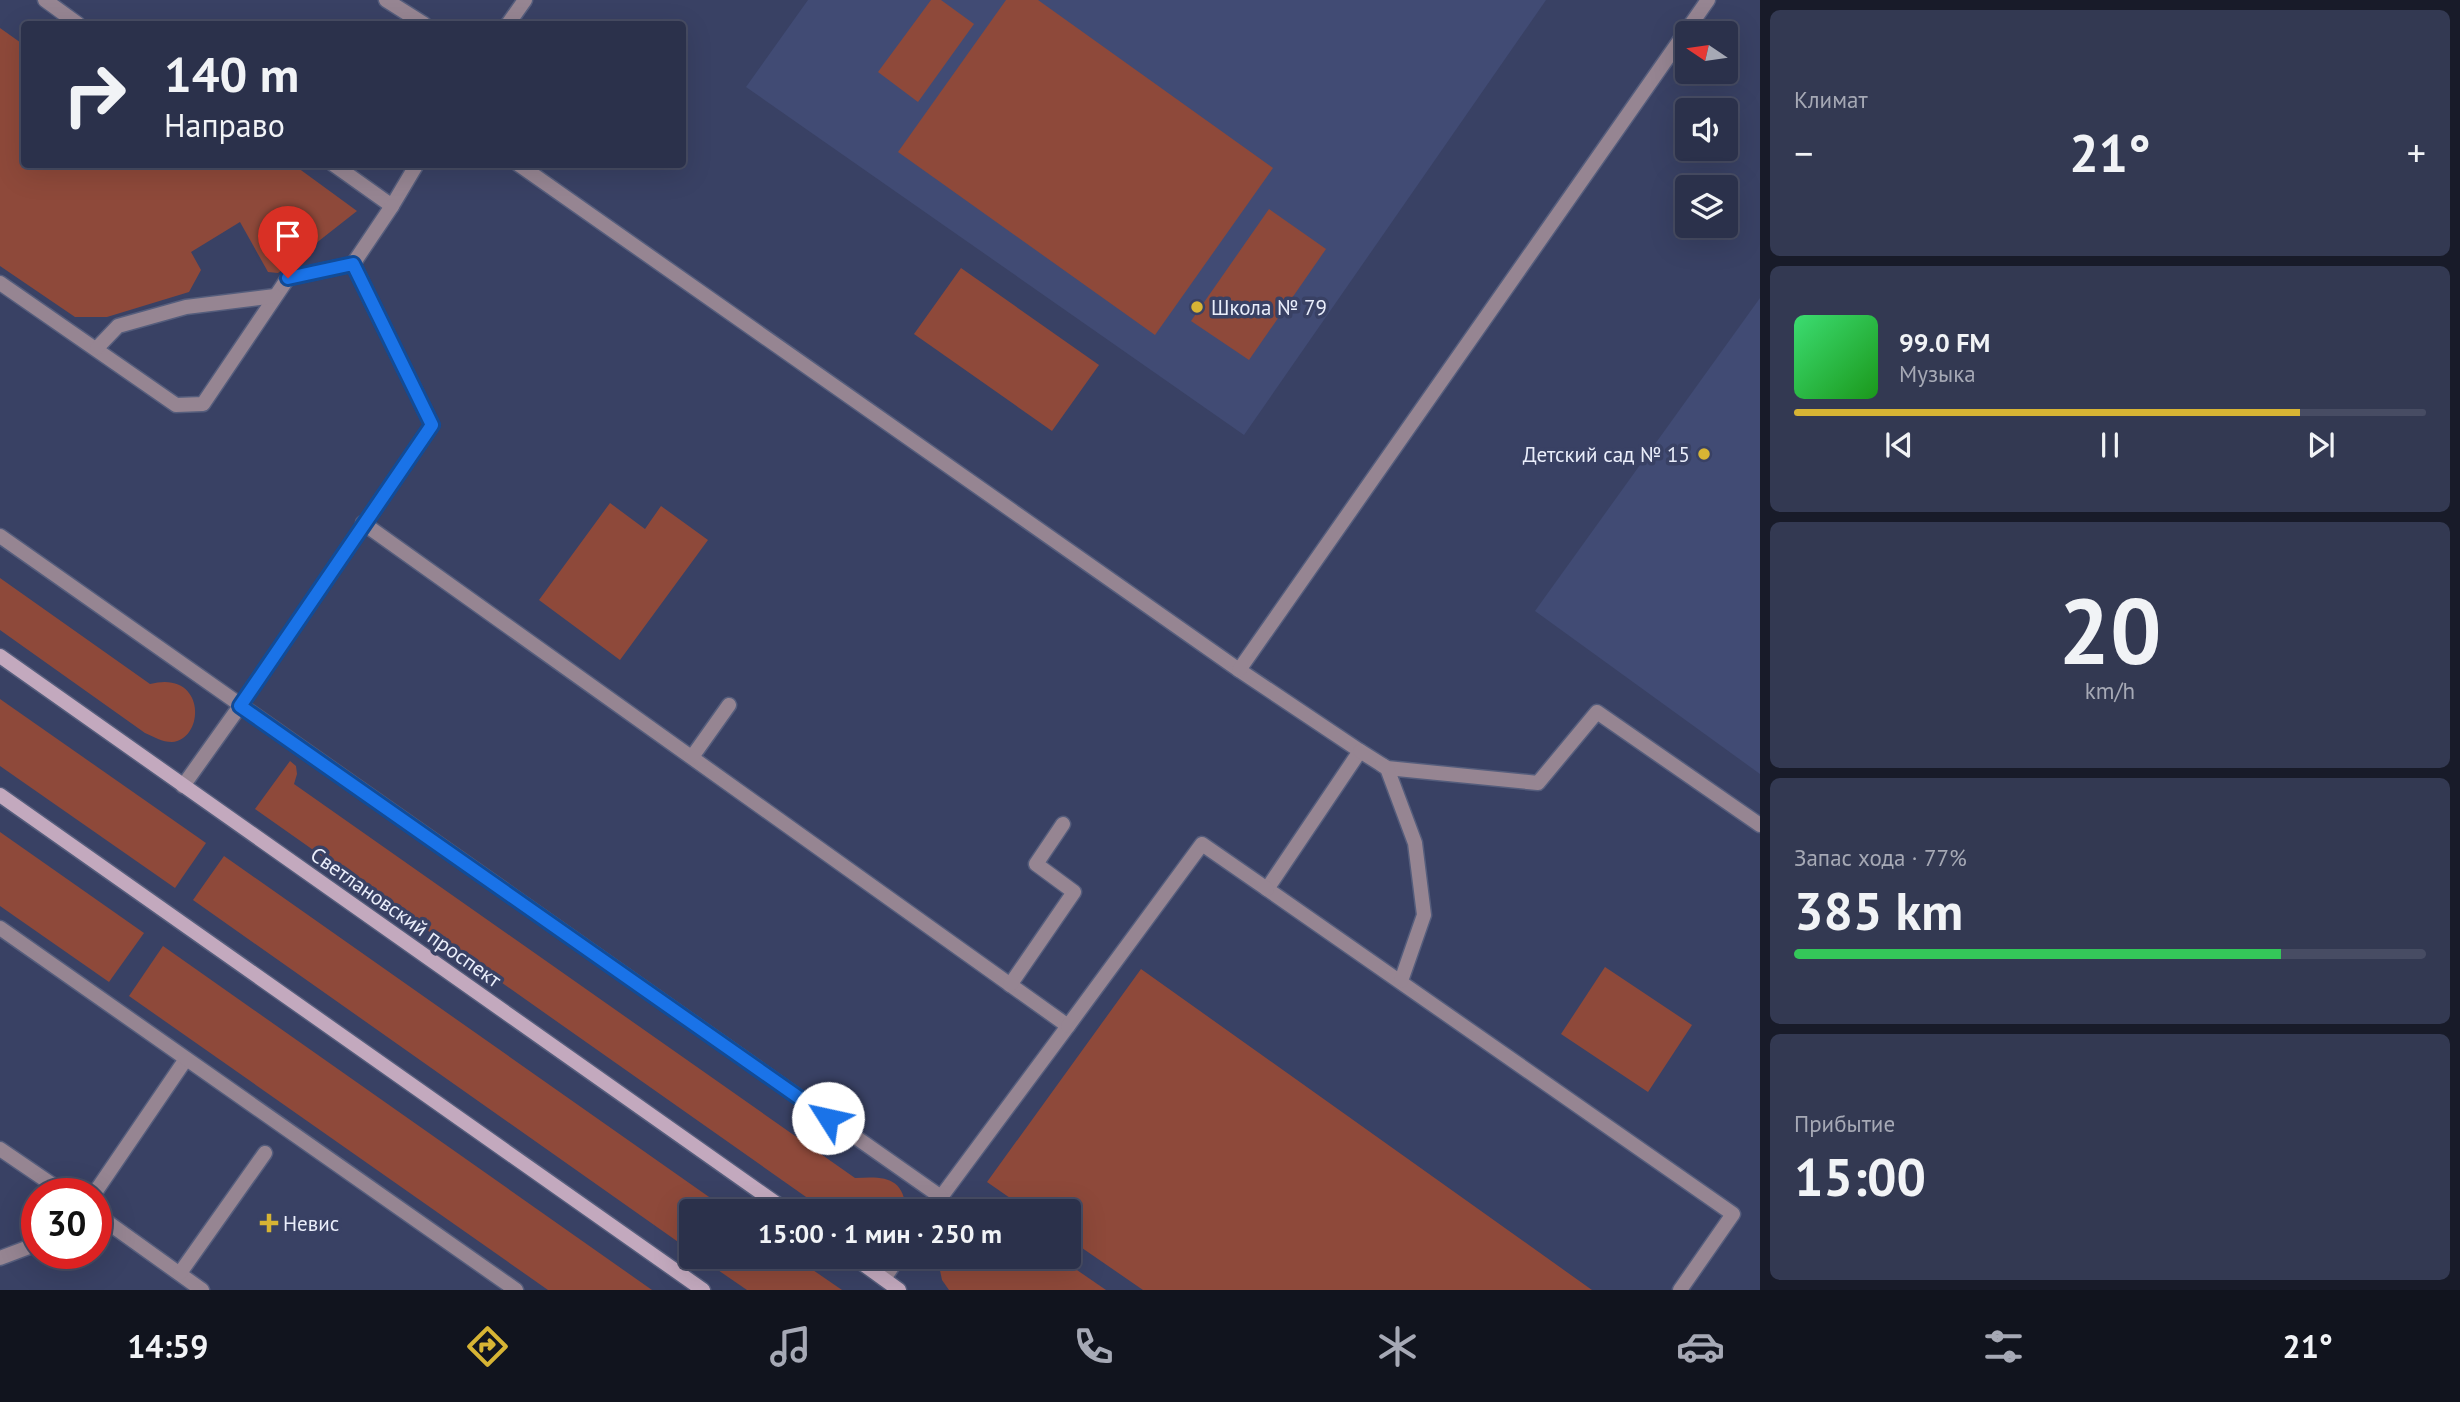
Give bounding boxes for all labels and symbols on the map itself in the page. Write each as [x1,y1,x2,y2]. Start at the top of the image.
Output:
north arrow [1675,21,1738,84]
pin [258,206,318,278]
place label: Школа № 79 [1211,294,1327,321]
marker: Школа № 79 [1189,299,1205,315]
place label: Детский сад № 15 [1523,441,1690,468]
marker: Детский сад № 15 [1696,446,1712,462]
street label: Светлановский проспект [305,841,507,993]
position arrow [791,1081,865,1155]
speed limit sign: 30 [21,1178,112,1269]
place label: Невис [283,1210,339,1237]
marker: Невис [261,1215,277,1231]

